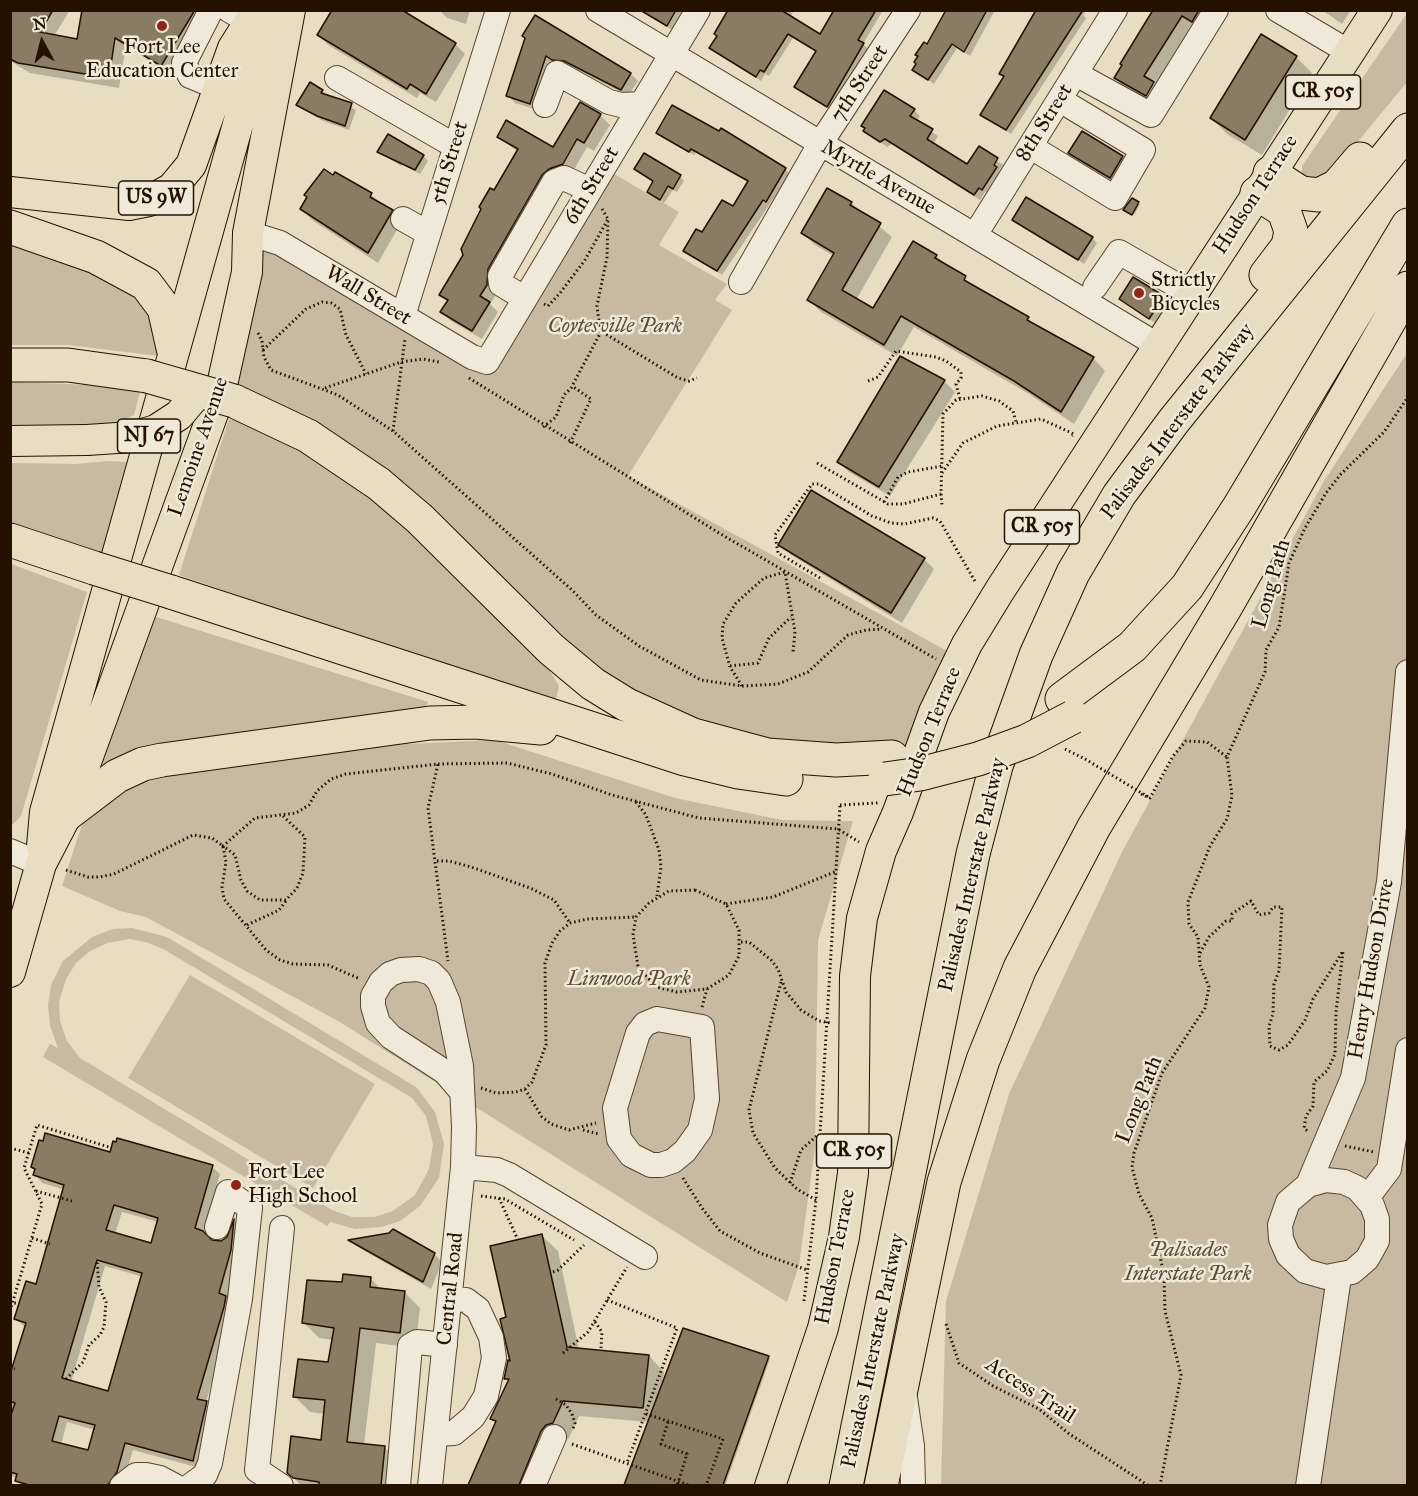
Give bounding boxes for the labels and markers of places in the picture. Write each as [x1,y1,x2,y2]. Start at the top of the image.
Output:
marker: Fort Lee Education Center [155,19,169,33]
place label: Fort Lee Education Center [86,35,238,85]
place label: Strictly Bicycles [1151,268,1220,318]
marker: Strictly Bicycles [1132,286,1146,300]
place label: Fort Lee High School [248,1160,358,1210]
marker: Fort Lee High School [229,1178,243,1192]

